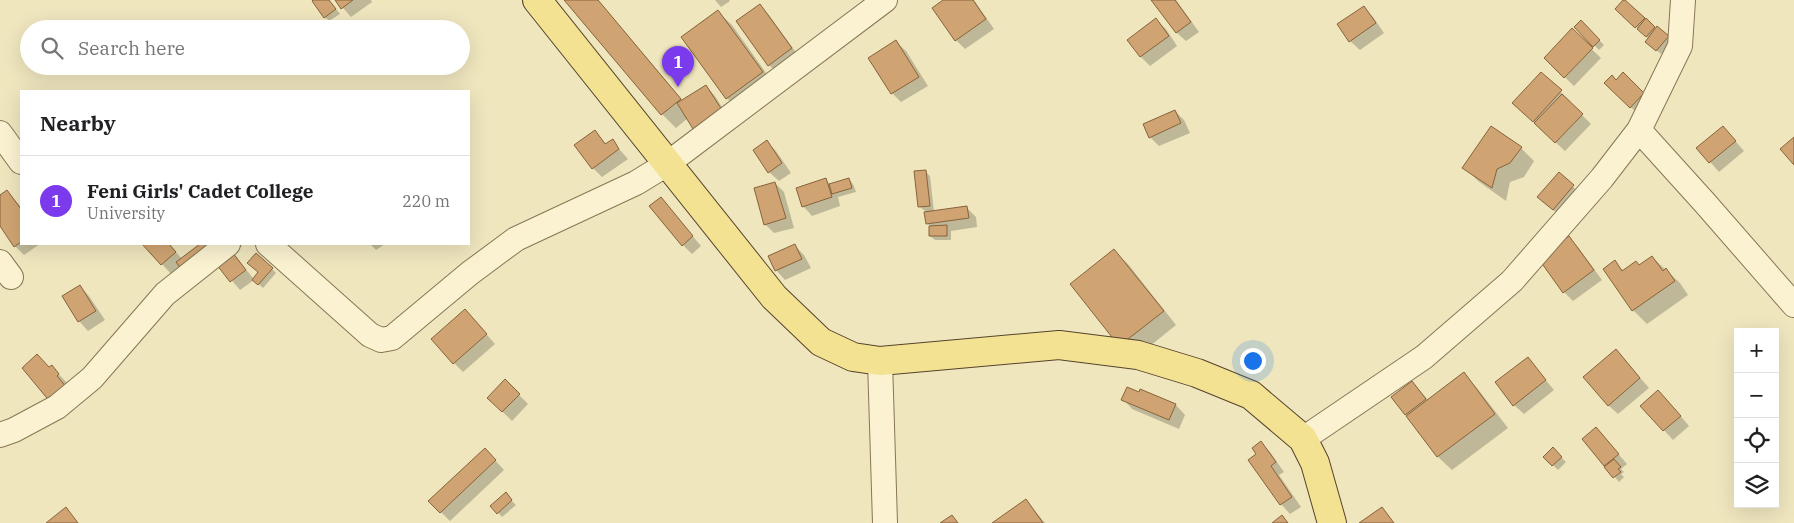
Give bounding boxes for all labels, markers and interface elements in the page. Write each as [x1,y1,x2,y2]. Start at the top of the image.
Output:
search box [20,20,470,75]
icon: search [38,34,66,62]
text: Search here [78,36,185,60]
pin: 1 [662,46,694,87]
text: Nearby [40,109,116,137]
text: Feni Girls' Cadet College [87,179,313,203]
text: 1 [51,191,61,211]
text: 220 m [402,191,450,211]
text: University [87,203,165,223]
map controls [1734,328,1779,508]
button: + [1734,328,1779,373]
your location [1240,348,1266,374]
button: − [1734,373,1779,418]
button: locate [1734,418,1779,463]
button: layers [1734,463,1779,508]

